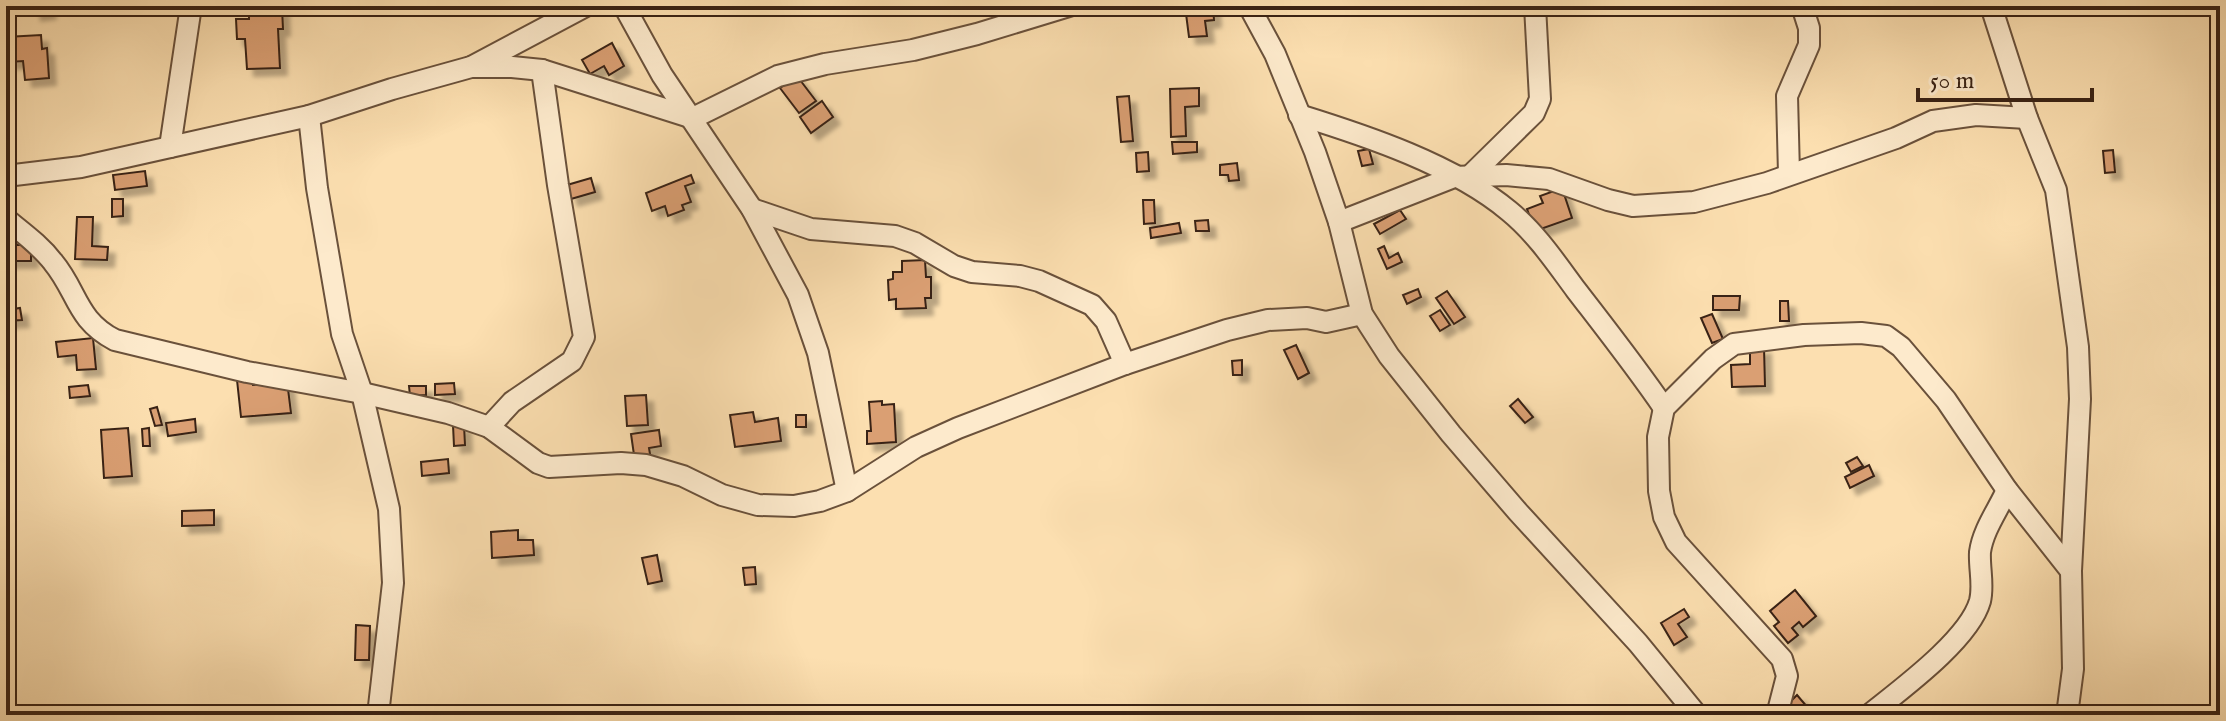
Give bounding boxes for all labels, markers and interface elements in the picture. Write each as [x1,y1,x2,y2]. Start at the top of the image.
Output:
scale bar [1918,52,2092,102]
text: 50 m [1930,66,1974,97]

